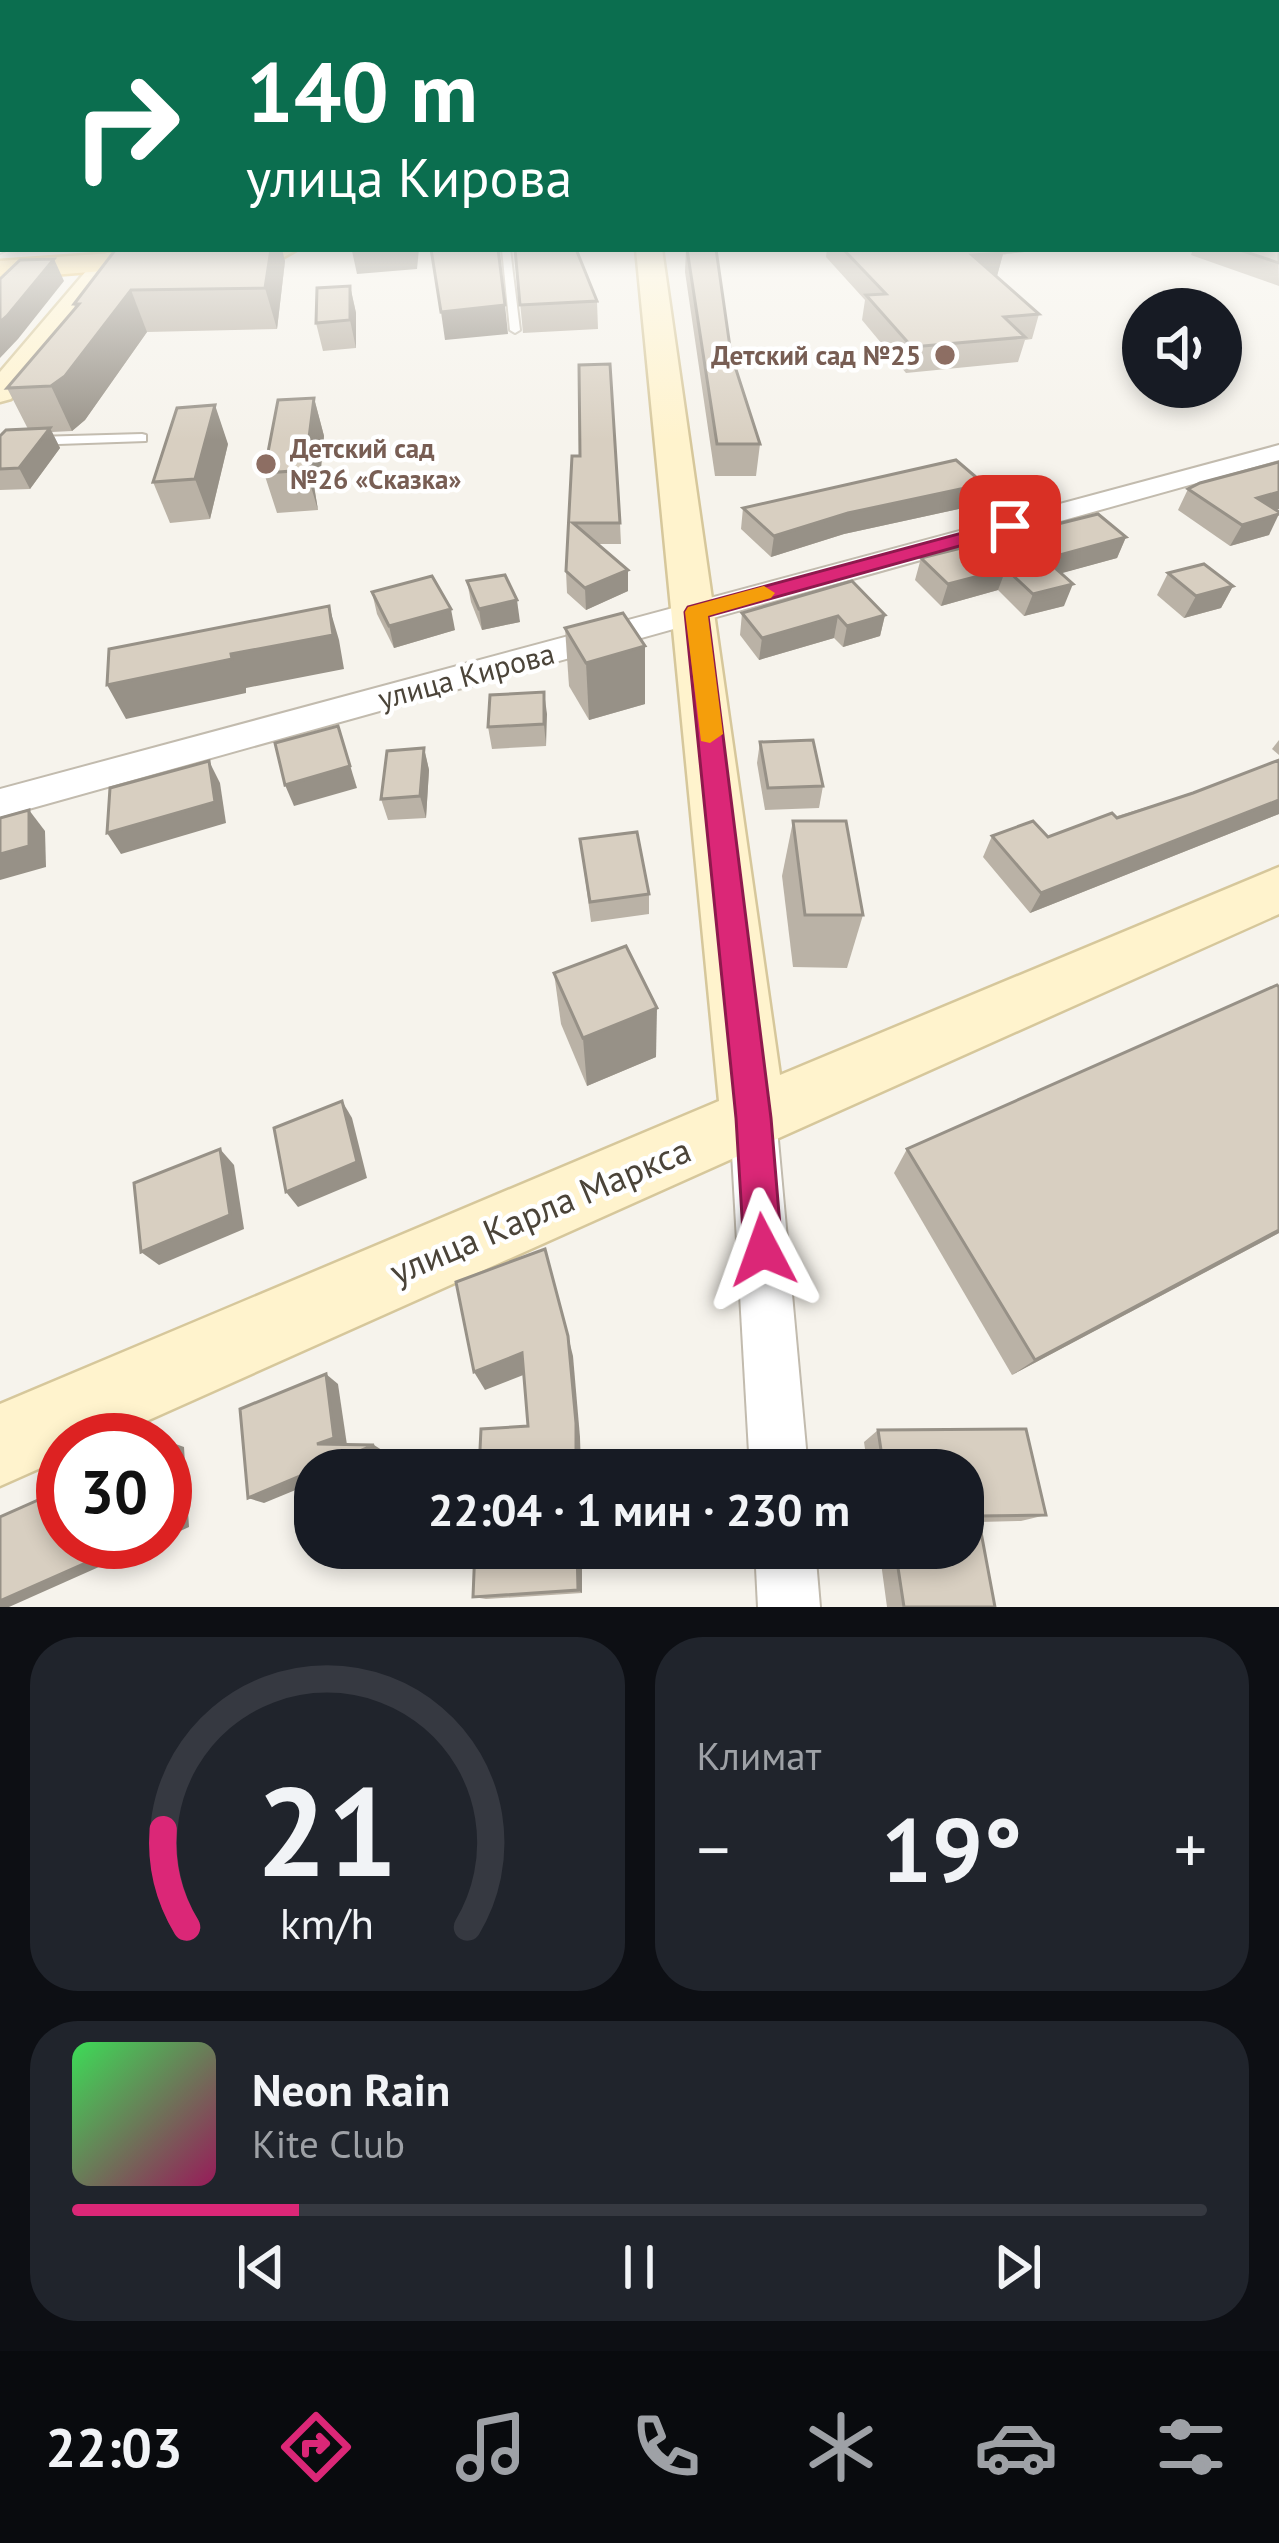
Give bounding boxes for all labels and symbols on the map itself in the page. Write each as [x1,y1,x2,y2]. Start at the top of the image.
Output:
place label: Детский сад №25 [711,338,921,372]
marker: Детский сад №25 [932,342,958,368]
place label: Детский сад №26 «Сказка» [290,431,461,496]
marker: Детский сад №26 «Сказка» [253,451,279,477]
pin [959,475,1061,577]
street label: улица Кирова [373,633,559,717]
street label: улица Карла Маркса [382,1125,698,1295]
position arrow [700,1187,826,1313]
speed limit sign: 30 [36,1413,192,1569]

